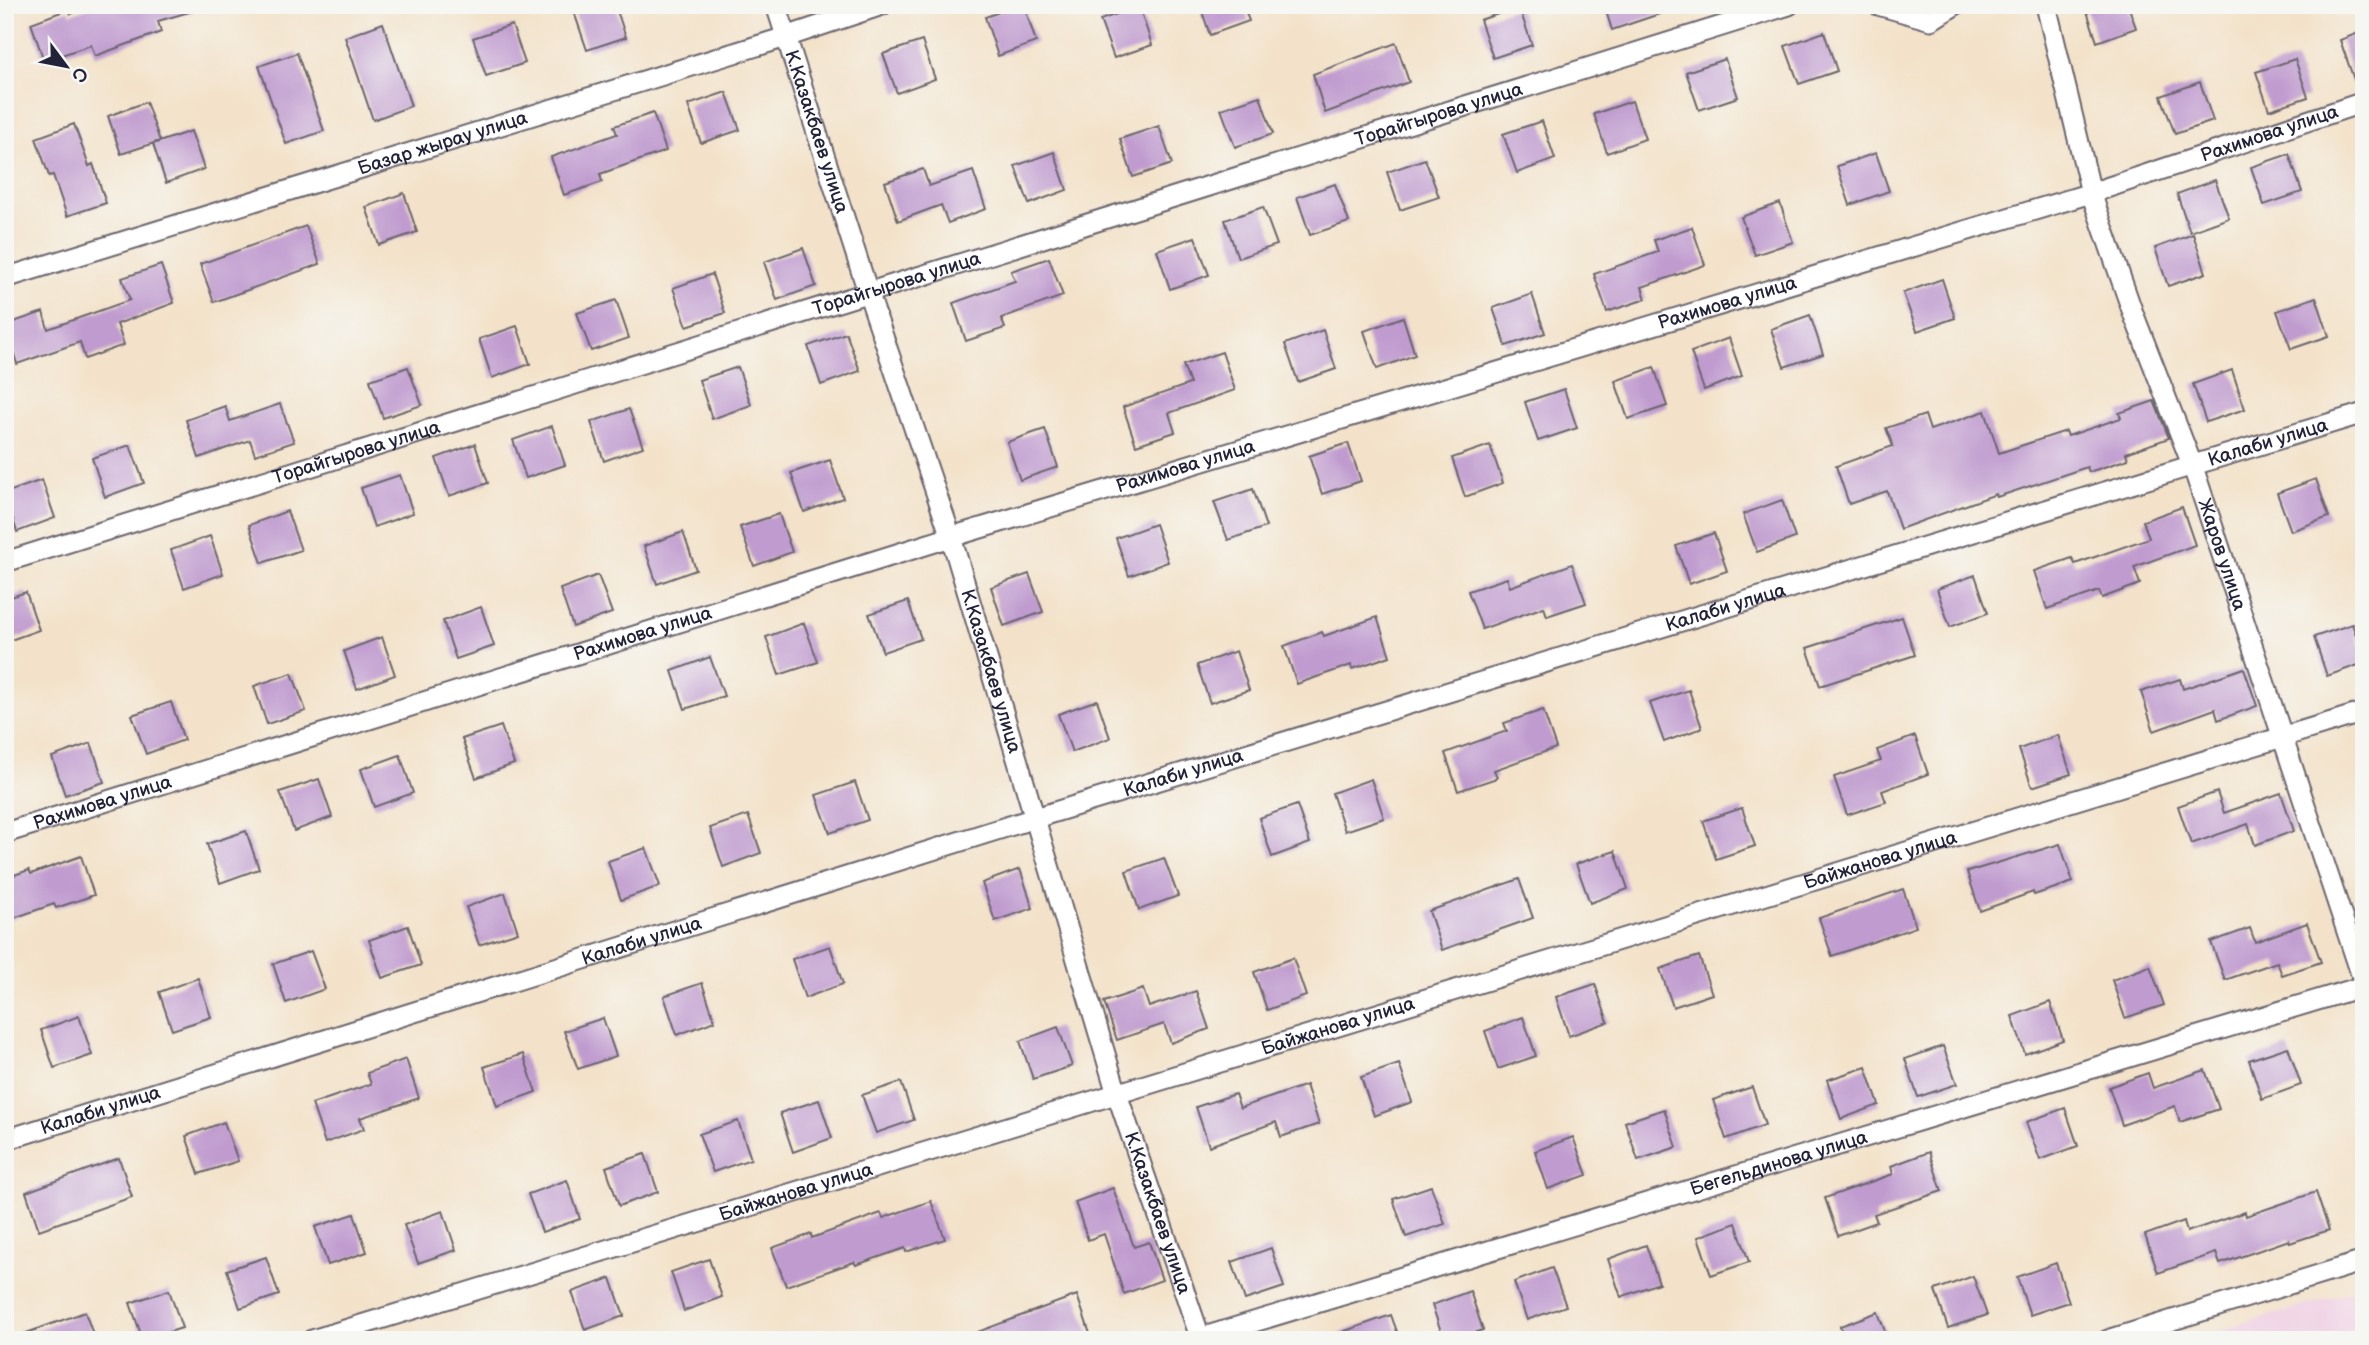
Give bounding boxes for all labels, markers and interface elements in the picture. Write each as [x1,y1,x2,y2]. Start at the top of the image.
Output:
north arrow [32,32,102,102]
street label: К.Казакбаев улица [780,47,853,216]
text: С [66,63,92,86]
street label: Торайгырова улица [1352,77,1525,151]
street label: Рахимова улица [2197,100,2341,167]
street label: Базар жырау улица [355,106,530,180]
street label: Торайгырова улица [810,247,983,321]
street label: Рахимова улица [1655,271,1799,335]
street label: Калаби улица [2205,413,2331,471]
street label: Торайгырова улица [270,415,443,489]
street label: Рахимова улица [1113,435,1258,498]
street label: Жаров улица [2193,496,2251,613]
street label: Калаби улица [1663,578,1788,637]
street label: К.Казакбаев улица [956,586,1026,756]
street label: Рахимова улица [570,601,715,666]
street label: Калаби улица [1120,744,1246,802]
street label: Рахимова улица [30,770,174,835]
street label: Байжанова улица [1801,826,1960,894]
street label: Калаби улица [579,911,704,971]
street label: Байжанова улица [1259,992,1417,1060]
street label: Калаби улица [38,1081,163,1140]
street label: Бегельдинова улица [1688,1125,1870,1201]
street label: К.Казакбаев улица [1119,1129,1196,1297]
street label: Байжанова улица [716,1158,875,1226]

